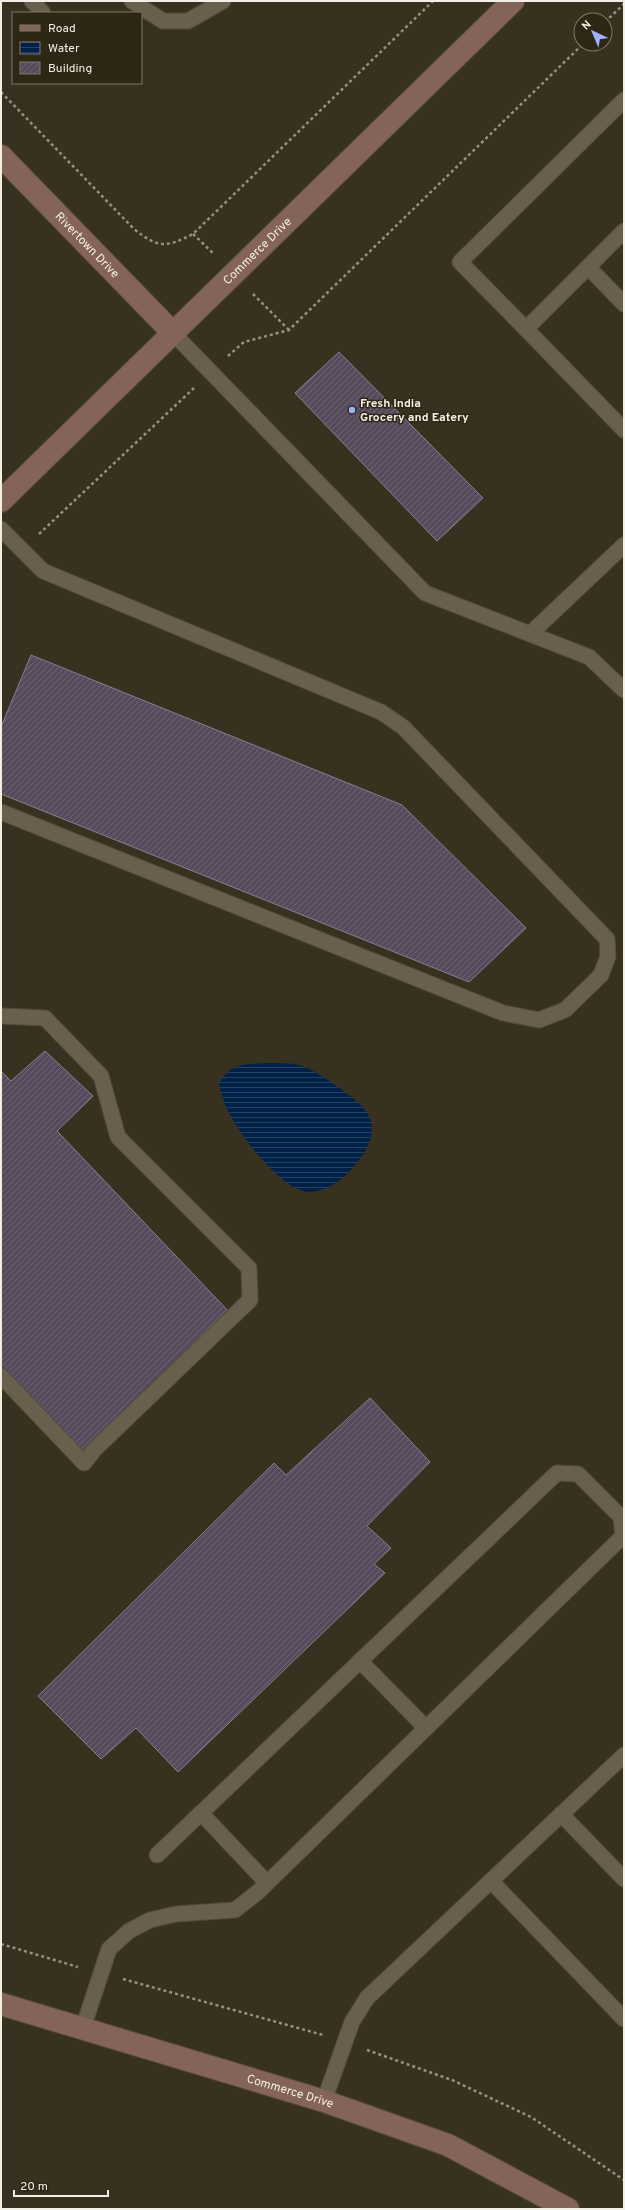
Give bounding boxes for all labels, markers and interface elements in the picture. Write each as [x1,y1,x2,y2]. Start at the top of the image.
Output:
legend [12,12,142,84]
north arrow [573,12,613,52]
text: N [579,18,594,33]
text: Road [48,21,76,37]
text: Water [48,41,80,57]
text: Building [48,61,92,77]
street label: Rivertown Drive [51,209,122,282]
street label: Commerce Drive [220,214,296,289]
place label: Fresh India Grocery and Eatery [360,396,469,426]
marker: Fresh India Grocery and Eatery [347,405,357,415]
street label: Commerce Drive [245,2071,336,2113]
scale bar [14,2172,108,2198]
text: 20 m [20,2179,48,2195]

